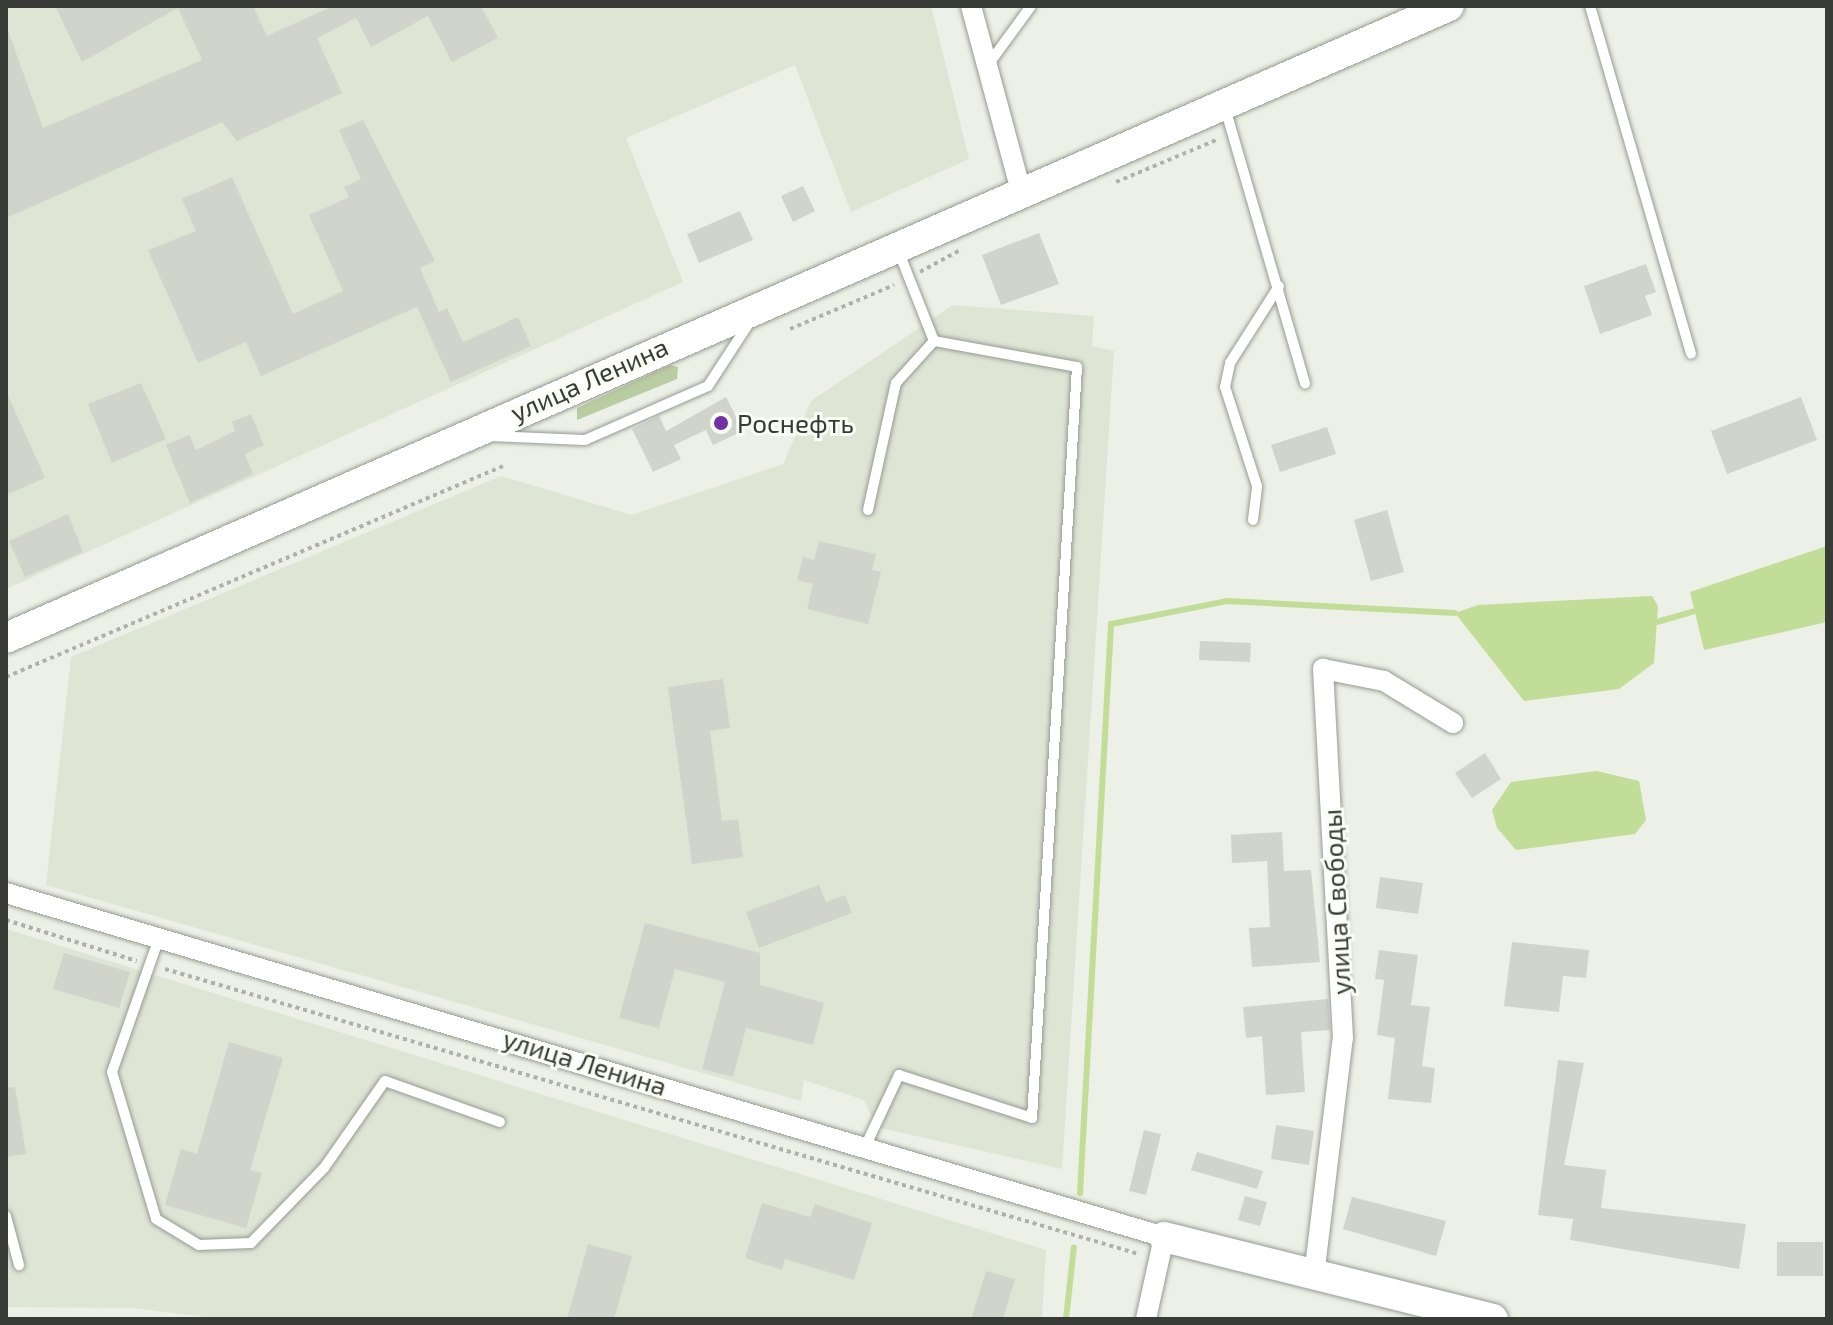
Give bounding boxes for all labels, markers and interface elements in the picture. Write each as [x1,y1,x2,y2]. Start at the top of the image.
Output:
street label: улица Ленина [505,330,673,428]
place label: Роснефть [737,407,854,439]
marker: Роснефть [712,414,730,432]
street label: улица Свободы [1316,808,1356,996]
street label: улица Ленина [500,1022,670,1102]

